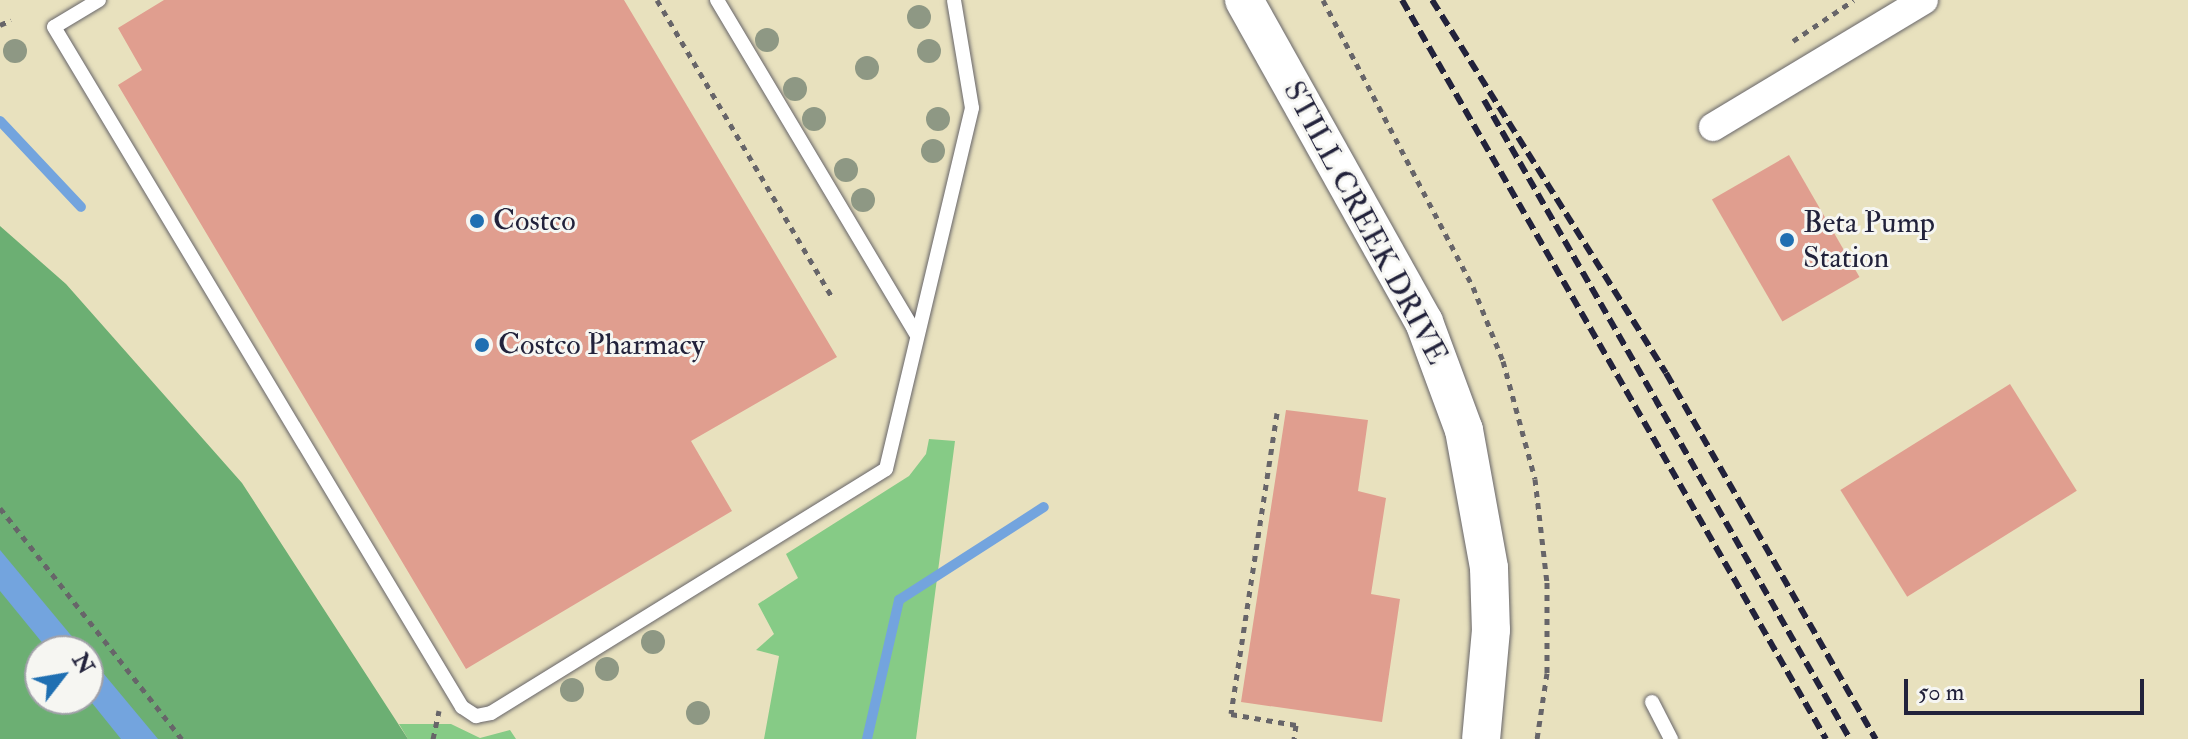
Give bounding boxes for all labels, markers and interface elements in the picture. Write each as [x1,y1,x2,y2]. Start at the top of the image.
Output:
street label: STILL CREEK DRIVE [1275,75,1455,371]
place label: Costco [493,203,576,239]
place label: Beta Pump Station [1803,205,1935,276]
marker: Costco [468,212,486,230]
marker: Beta Pump Station [1778,231,1796,249]
place label: Costco Pharmacy [498,327,705,363]
marker: Costco Pharmacy [473,336,491,354]
north arrow [24,635,104,715]
text: N [66,648,100,679]
scale bar [1908,663,2148,713]
text: 50 m [1918,677,1964,708]

